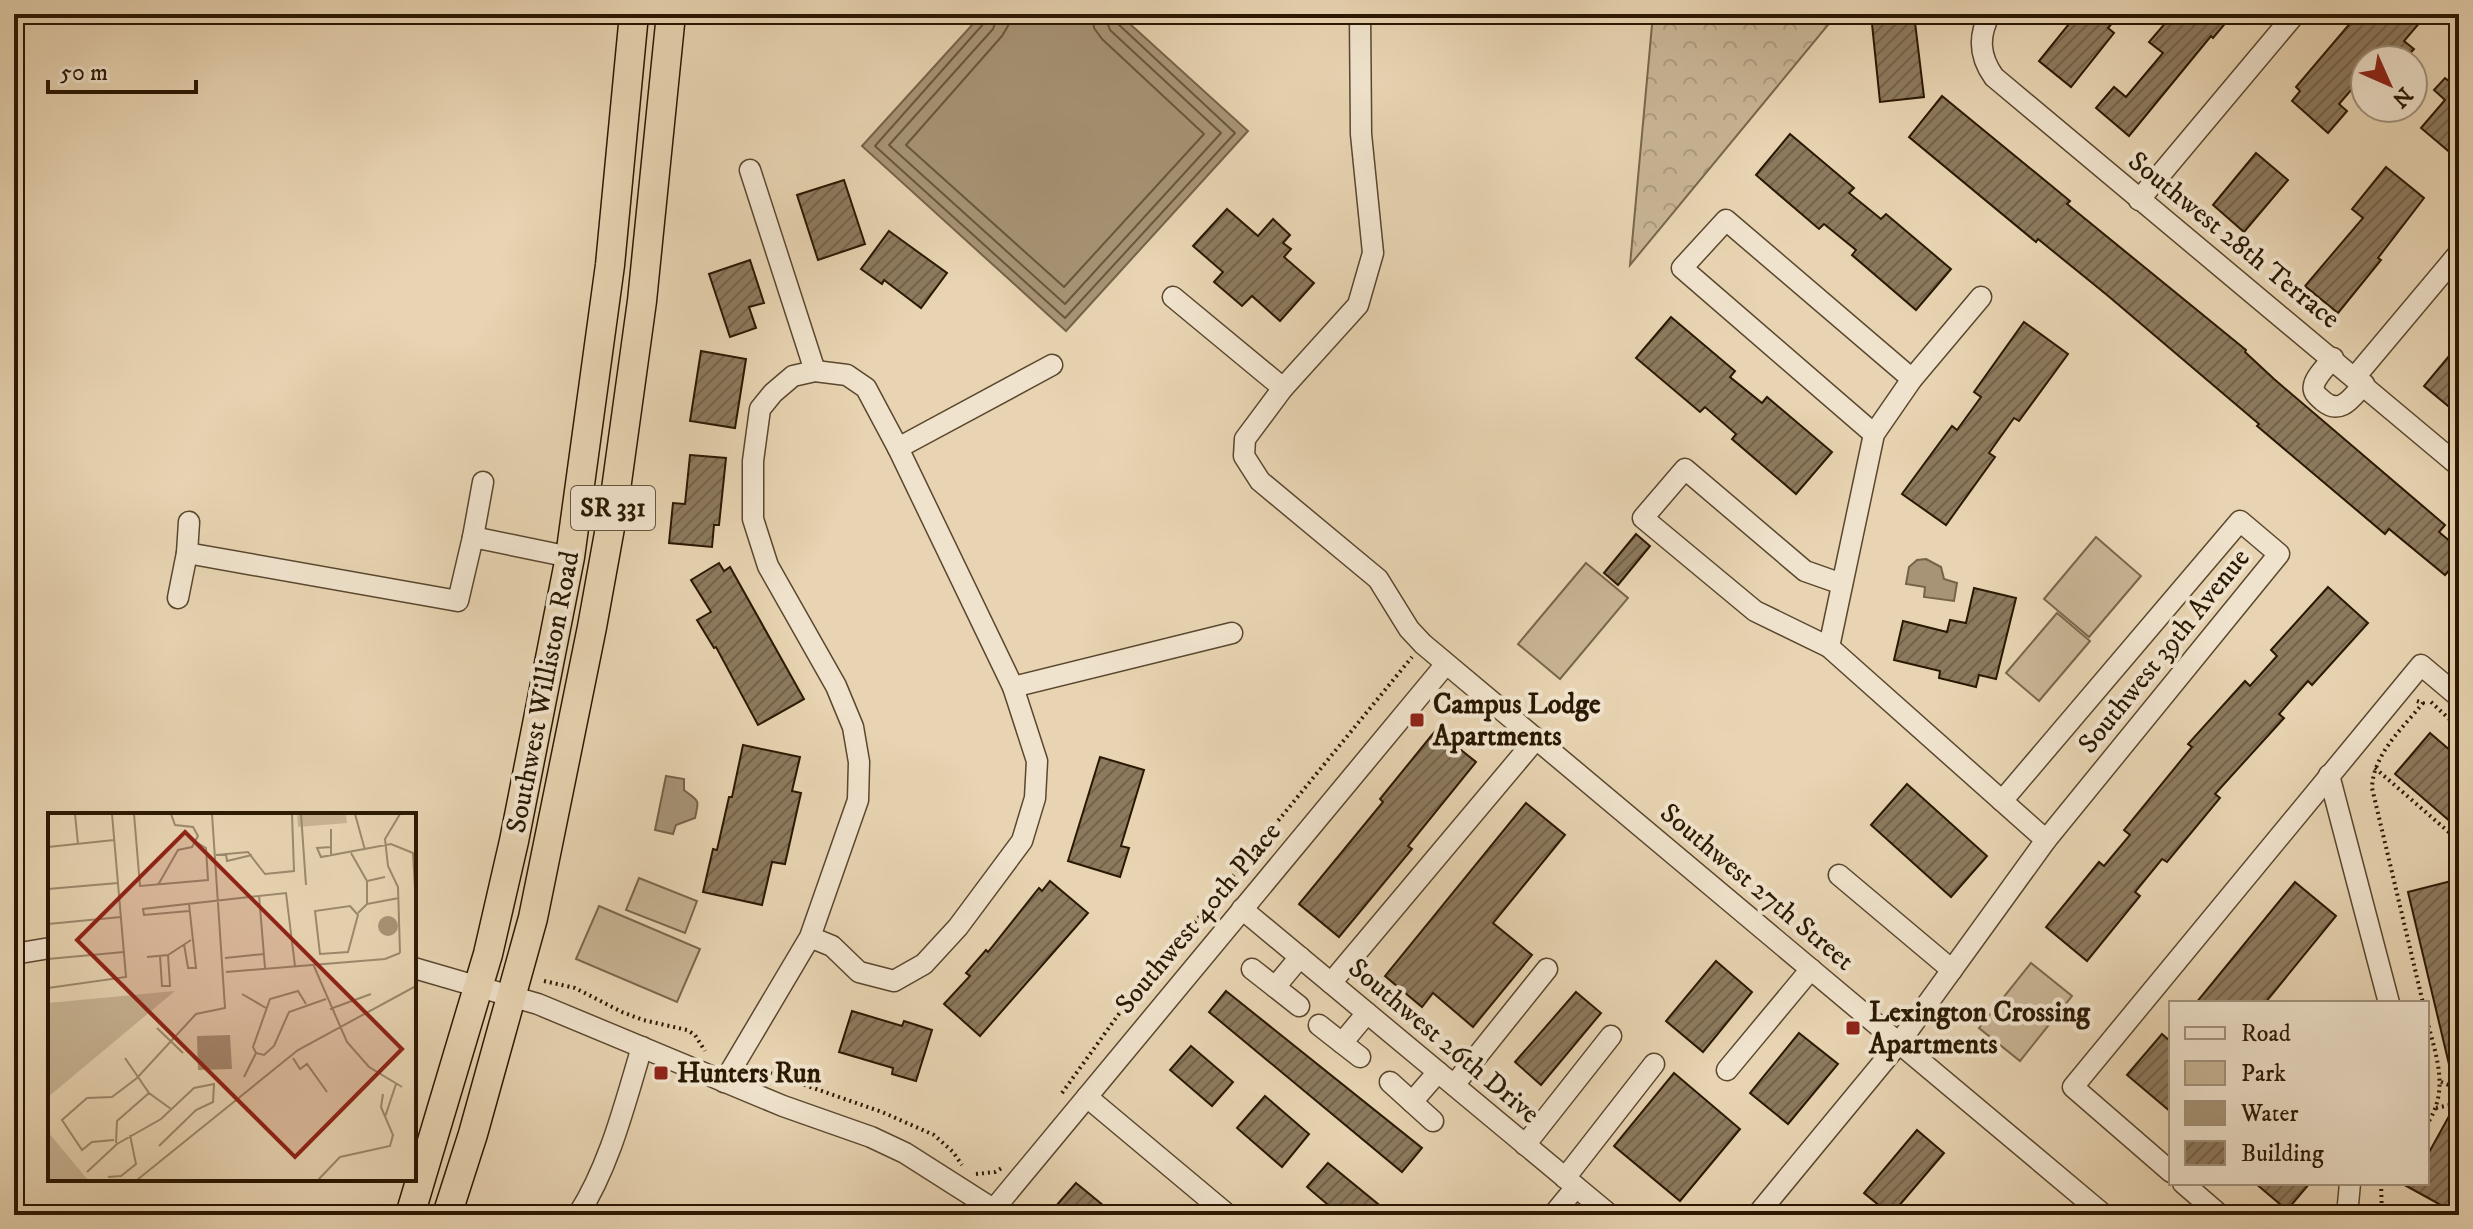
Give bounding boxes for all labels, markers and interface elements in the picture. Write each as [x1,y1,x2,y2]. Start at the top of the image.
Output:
scale bar [48,44,196,94]
north arrow [2349,44,2429,124]
text: 50 m [60,58,108,88]
text: N [2386,81,2418,113]
street label: Southwest 28th Terrace [2121,144,2347,336]
road number: SR 331 [571,486,655,530]
street label: Southwest 39th Avenue [2071,541,2257,761]
street label: Southwest Williston Road [498,548,588,836]
place label: Campus Lodge Apartments [1432,687,1601,754]
marker: Campus Lodge Apartments [1408,711,1426,729]
street label: Southwest 27th Street [1653,796,1861,978]
inset map [48,813,416,1181]
street label: Southwest 40th Place [1107,815,1289,1021]
street label: Southwest 26th Drive [1341,951,1547,1131]
place label: Lexington Crossing Apartments [1868,995,2091,1062]
legend [2169,1001,2429,1185]
marker: Lexington Crossing Apartments [1844,1019,1862,1037]
text: Road [2241,1019,2291,1049]
place label: Hunters Run [677,1056,822,1091]
text: Park [2241,1059,2286,1089]
marker: Hunters Run [652,1064,670,1082]
text: Water [2240,1099,2298,1129]
text: Building [2241,1139,2324,1169]

